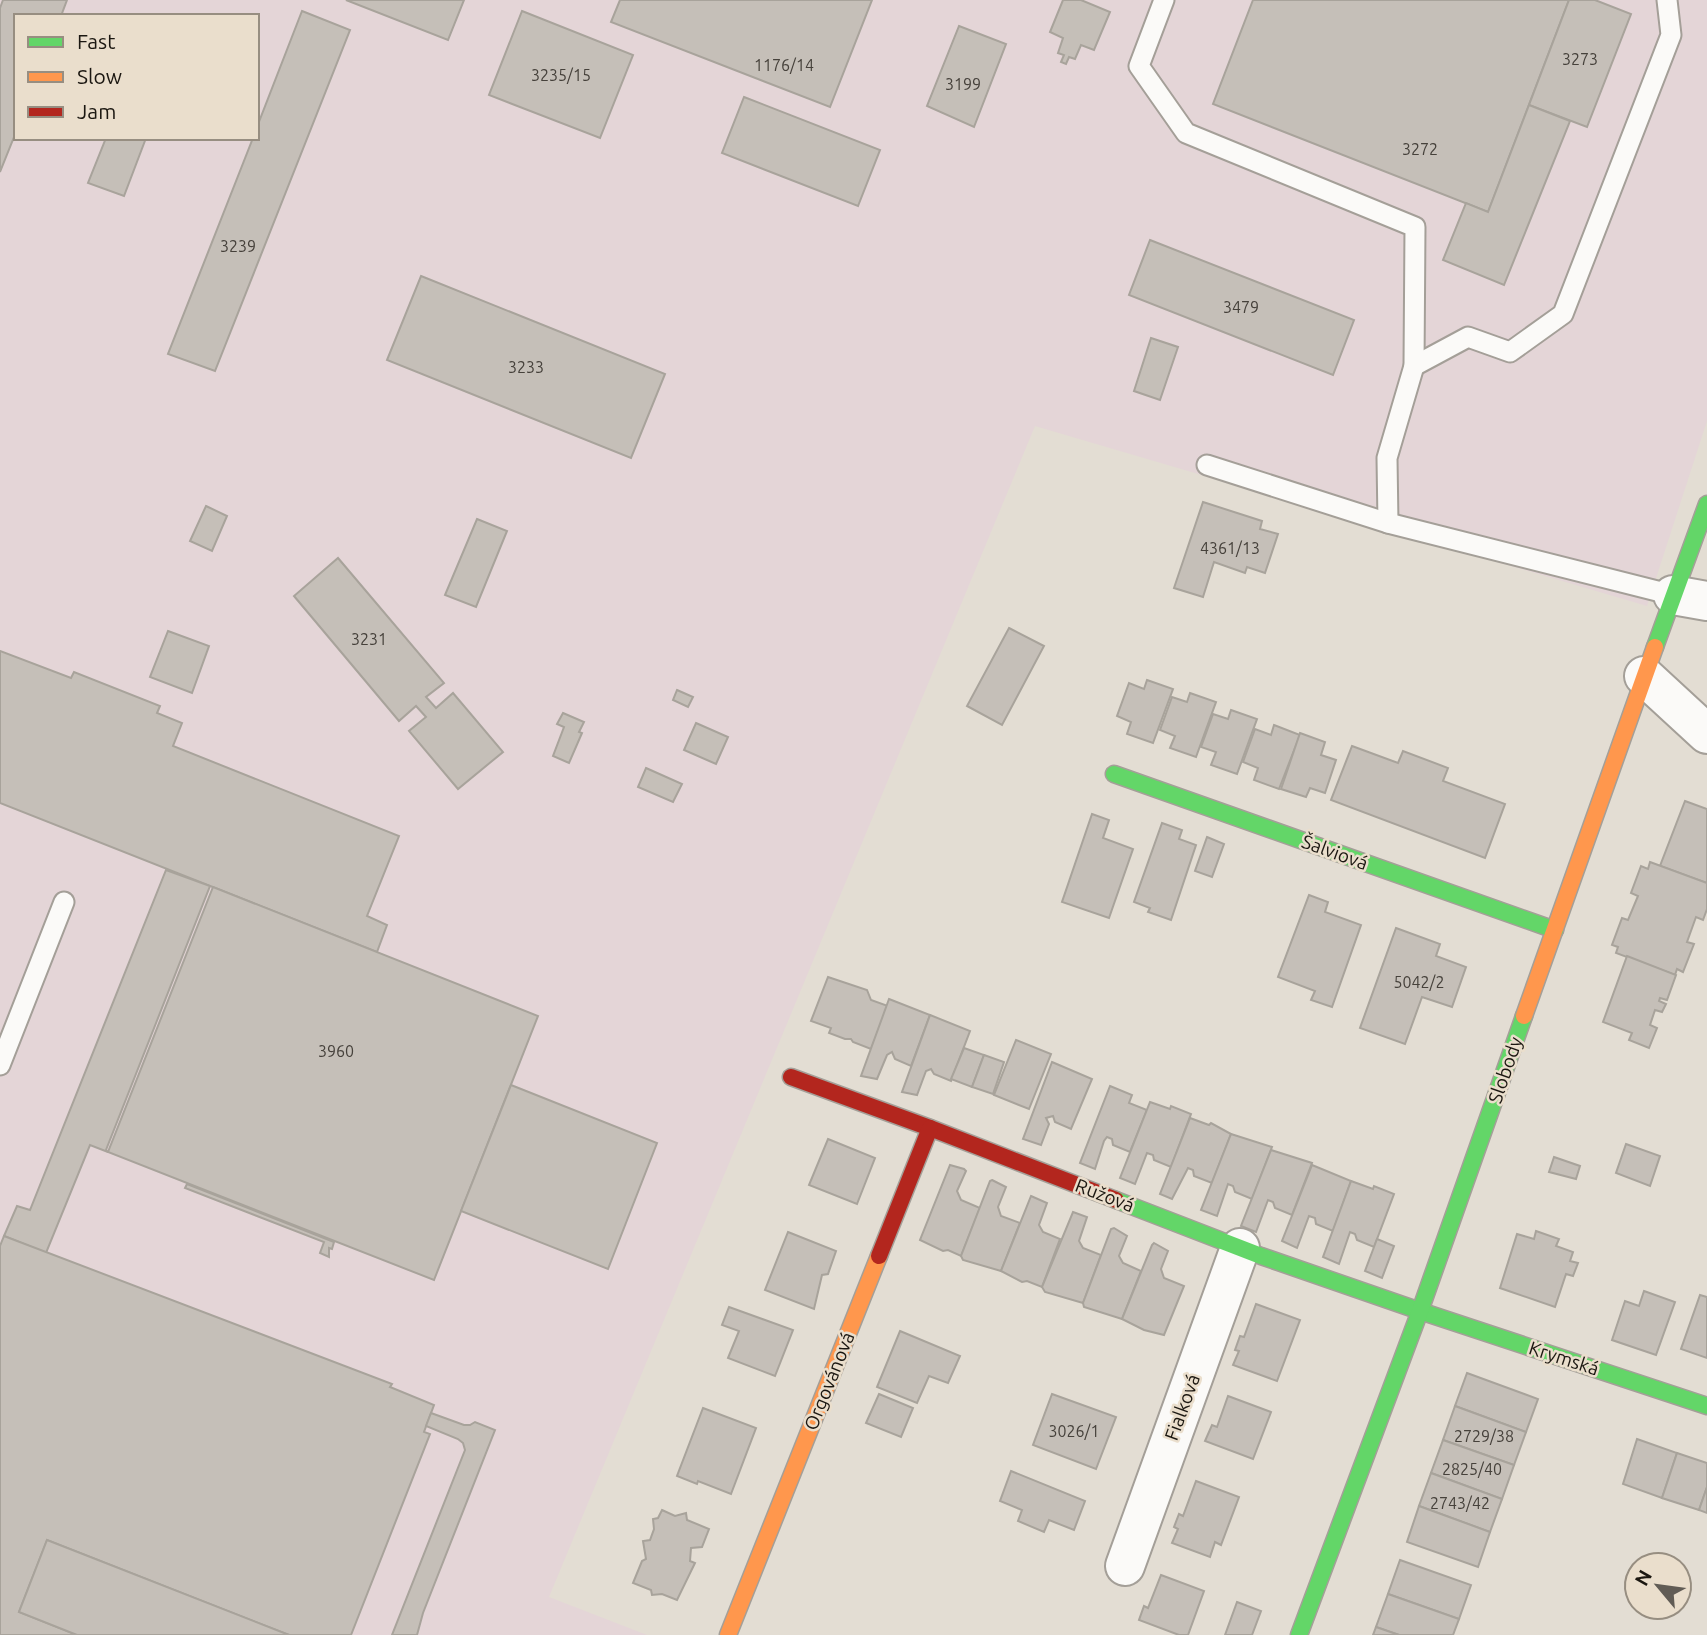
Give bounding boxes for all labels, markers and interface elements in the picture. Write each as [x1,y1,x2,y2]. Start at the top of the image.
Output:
legend [14,14,259,140]
text: Fast [77,29,115,53]
house number: 3273 [1562,50,1598,68]
house number: 1176/14 [754,56,814,74]
text: Slow [77,64,122,88]
house number: 3235/15 [531,66,591,84]
house number: 3199 [945,75,981,93]
text: Jam [77,99,116,123]
house number: 3272 [1402,140,1438,158]
house number: 3239 [220,237,256,255]
house number: 3479 [1223,298,1259,316]
house number: 3233 [508,358,544,376]
house number: 4361/13 [1200,539,1260,557]
house number: 3231 [351,630,387,648]
street label: Šalviová [1299,830,1371,874]
house number: 5042/2 [1393,973,1445,991]
street label: Slobody [1483,1034,1527,1106]
house number: 3960 [318,1042,354,1060]
street label: Ružová [1072,1174,1138,1216]
street label: Orgovánová [799,1329,859,1433]
street label: Krymská [1526,1336,1602,1380]
street label: Fialková [1160,1371,1204,1443]
house number: 3026/1 [1048,1422,1100,1440]
house number: 2729/38 [1454,1427,1514,1445]
house number: 2825/40 [1442,1460,1502,1478]
house number: 2743/42 [1430,1494,1490,1512]
north arrow [1623,1551,1693,1621]
text: N [1630,1566,1656,1589]

